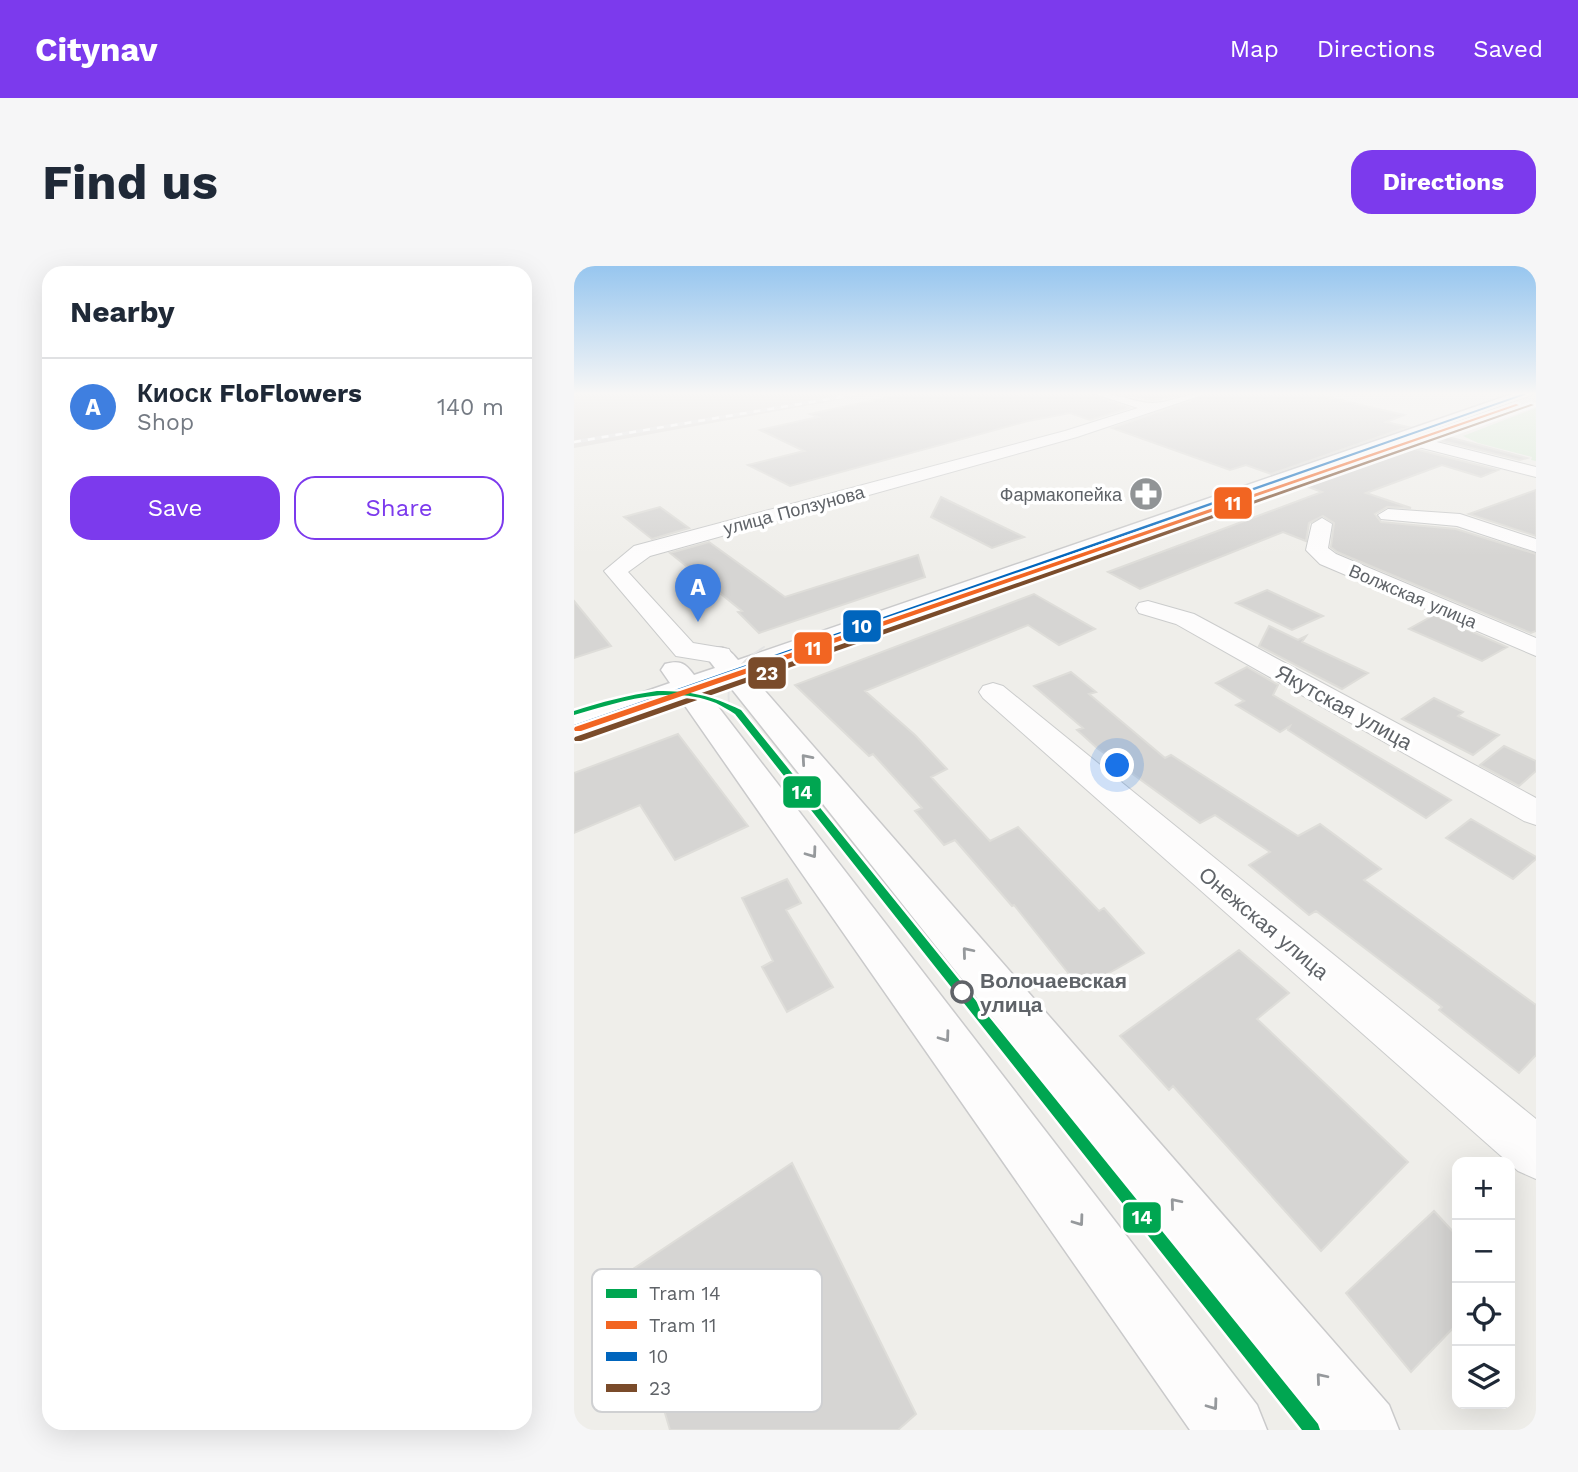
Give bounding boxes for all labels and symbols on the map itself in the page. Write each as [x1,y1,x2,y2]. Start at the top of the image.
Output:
pharmacy icon: Фармакопейка [1127,475,1165,513]
street label: улица Ползунова [721,481,868,539]
place label: Фармакопейка [1000,484,1123,505]
line badge: 11 [1213,486,1253,520]
text: 11 [1225,492,1241,515]
street label: Волжская улица [1346,560,1481,633]
pin: A [675,564,721,622]
line badge: 10 [842,609,882,643]
text: 10 [852,615,872,638]
line badge: 11 [793,631,833,665]
text: 11 [805,637,821,660]
line badge: 23 [747,656,787,690]
street label: Якутская улица [1271,659,1417,755]
text: 23 [756,662,778,685]
your location [1100,748,1134,782]
one-way arrow [802,754,814,767]
line badge: 14 [782,775,822,809]
text: 14 [792,781,812,804]
one-way arrow [803,845,816,858]
street label: Онежская улица [1194,862,1334,985]
one-way arrow [963,948,976,960]
place label: Волочаевская улица [980,968,1127,1017]
marker: Волочаевская улица [951,981,973,1003]
one-way arrow [937,1029,950,1042]
one-way arrow [1171,1198,1183,1211]
line badge: 14 [1122,1201,1162,1234]
text: 14 [1132,1206,1152,1229]
one-way arrow [1071,1213,1083,1226]
legend [592,1269,822,1412]
text: Tram 14 [649,1282,721,1305]
text: Tram 11 [649,1314,716,1337]
text: 10 [649,1345,668,1368]
one-way arrow [1317,1373,1329,1386]
text: 23 [649,1377,671,1400]
one-way arrow [1205,1397,1218,1410]

